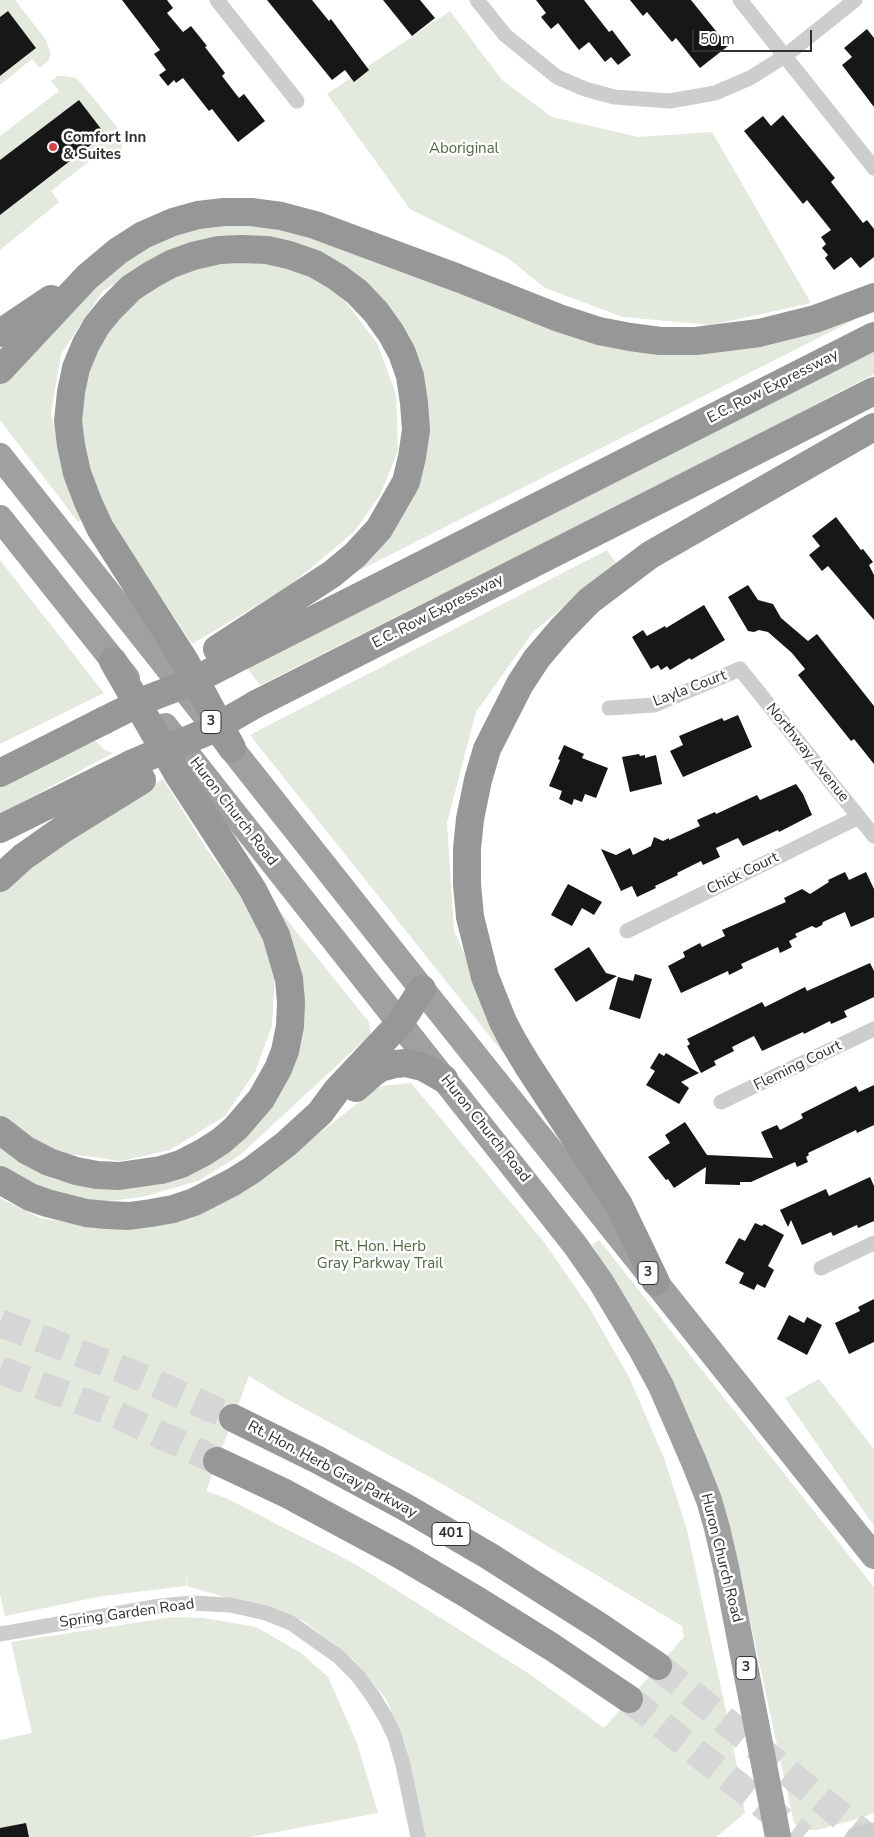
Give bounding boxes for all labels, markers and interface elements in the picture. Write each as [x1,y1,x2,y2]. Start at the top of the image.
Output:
scale bar [694,20,814,52]
text: 50 m [700,29,735,49]
place label: Comfort Inn & Suites [63,129,146,164]
park label: Aboriginal [429,140,499,158]
marker: Comfort Inn & Suites [47,141,59,153]
street label: E.C. Row Expressway [704,346,842,428]
street label: E.C. Row Expressway [369,571,507,653]
street label: Layla Court [651,667,729,711]
street label: Northway Avenue [762,700,852,806]
road number: 3 [201,710,221,734]
street label: Huron Church Road [185,754,281,870]
street label: Chick Court [704,849,782,899]
street label: Fleming Court [751,1037,845,1095]
street label: Huron Church Road [436,1072,534,1186]
park label: Rt. Hon. Herb Gray Parkway Trail [317,1238,443,1273]
road number: 3 [638,1262,658,1284]
street label: Rt. Hon. Herb Gray Parkway [244,1418,420,1522]
street label: Huron Church Road [696,1492,746,1624]
road number: 401 [432,1522,470,1546]
street label: Spring Garden Road [58,1596,196,1632]
road number: 3 [736,1656,756,1680]

